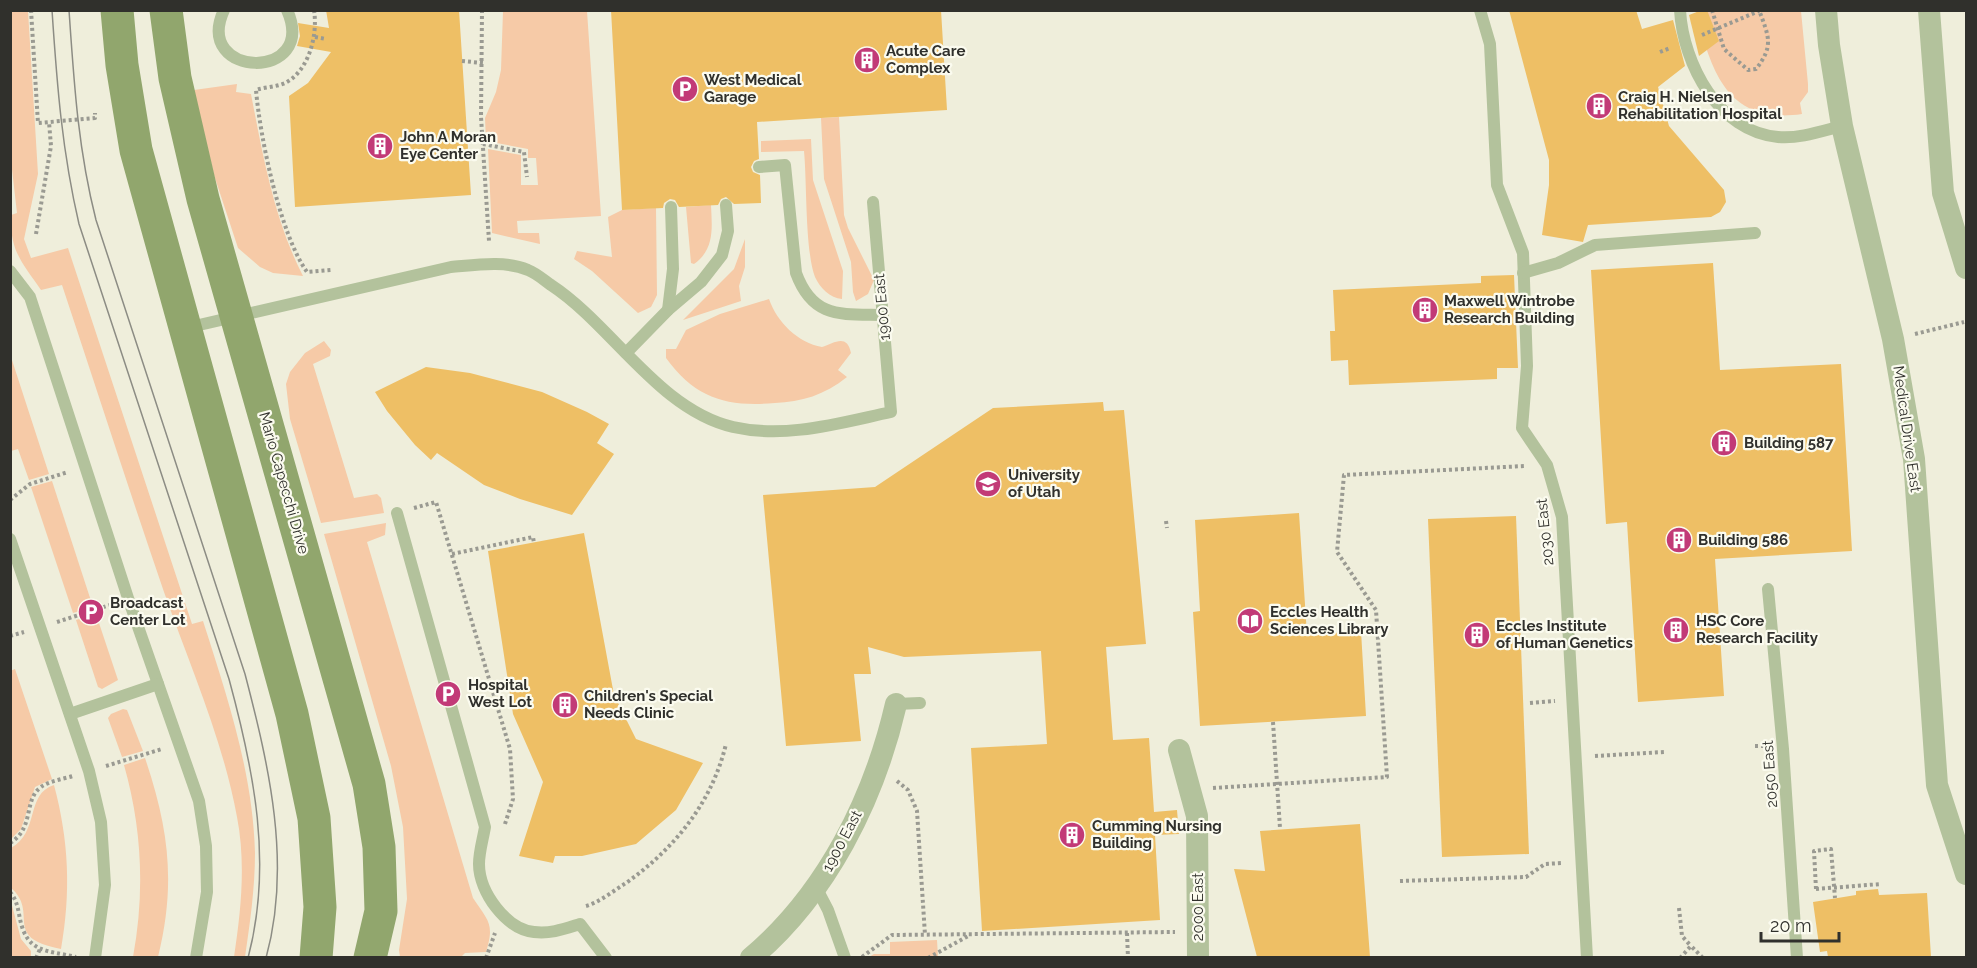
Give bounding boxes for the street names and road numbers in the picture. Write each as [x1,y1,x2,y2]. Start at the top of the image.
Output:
street label: 1900 East [870,273,894,341]
street label: Medical Drive East [1889,365,1925,493]
street label: Mario Capecchi Drive [255,410,313,556]
street label: 2030 East [1533,497,1557,567]
street label: 2050 East [1759,740,1781,808]
street label: 1900 East [818,807,866,875]
street label: 2000 East [1189,873,1207,941]

